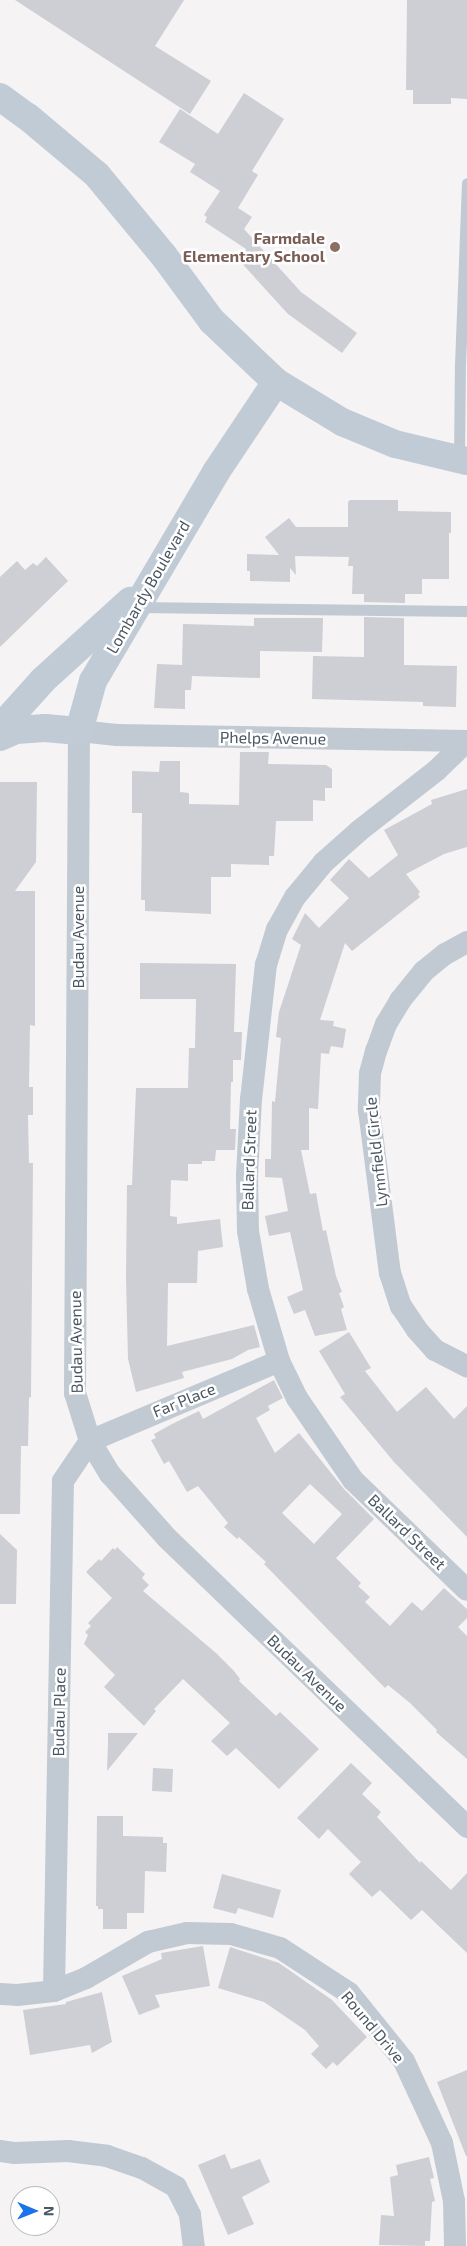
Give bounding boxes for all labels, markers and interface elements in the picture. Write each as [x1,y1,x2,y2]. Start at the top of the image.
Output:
place label: Farmdale Elementary School [182,228,325,266]
marker: Farmdale Elementary School [329,241,341,253]
street label: Lombardy Boulevard [102,517,194,657]
street label: Phelps Avenue [220,727,326,749]
street label: Budau Avenue [68,885,88,989]
street label: Lynnfield Circle [361,1096,391,1208]
street label: Ballard Street [238,1109,260,1211]
street label: Budau Avenue [66,1290,86,1394]
street label: Far Place [150,1379,218,1421]
street label: Ballard Street [364,1490,450,1574]
street label: Budau Avenue [263,1630,351,1716]
street label: Budau Place [49,1667,69,1757]
street label: Round Drive [337,1987,409,2067]
north arrow [10,2186,60,2236]
text: N [41,2206,58,2216]

